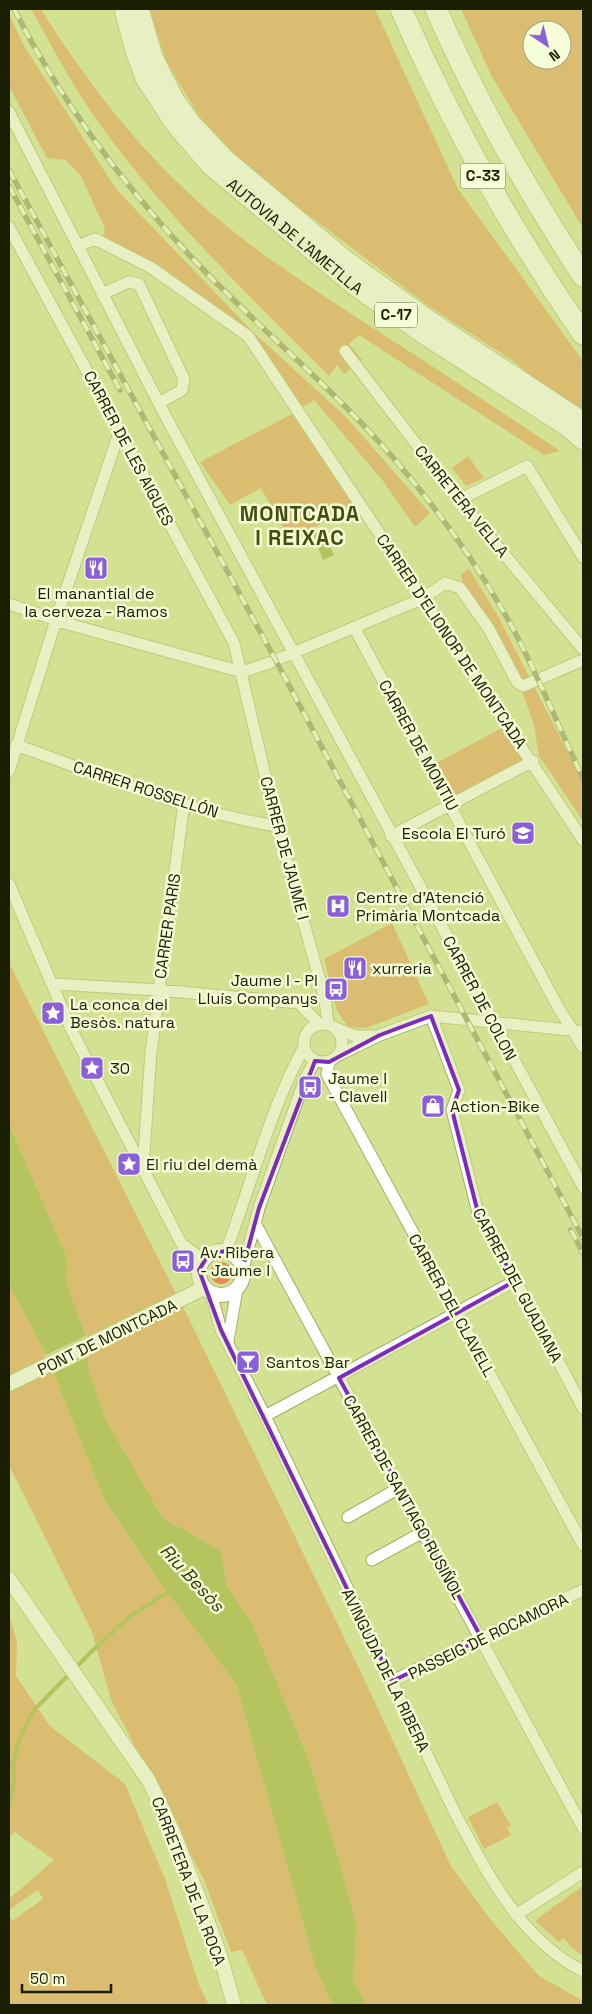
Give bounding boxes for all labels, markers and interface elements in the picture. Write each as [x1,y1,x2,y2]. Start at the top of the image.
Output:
north arrow [522,20,572,70]
text: N [545,46,563,66]
road number: C-33 [460,164,506,188]
street label: AUTOVIA DE L'AMETLLA [222,174,367,299]
road number: C-17 [375,302,417,328]
street label: CARRER DE LES AIGUES [79,367,178,530]
street label: CARRETERA VELLA [410,441,513,562]
district label: MONTCADA I REIXAC [240,500,360,551]
street label: CARRER D'ELIONOR DE MONTCADA [372,530,531,753]
restaurant icon: El manantial de la cerveza - Ramos [83,555,109,581]
place label: El manantial de la cerveza - Ramos [24,583,168,622]
street label: CARRER DE MONTIU [374,676,463,814]
street label: CARRER ROSSELLÓN [71,756,221,823]
street label: CARRER DE JAUME I [255,774,314,922]
school or university icon: Escola El Turó [510,820,536,846]
place label: Escola El Turó [402,823,506,844]
street label: CARRER PARIS [150,872,185,980]
place label: Centre d'Atenció Primària Montcada [356,887,500,926]
hospital icon: Centre d'Atenció Primària Montcada [325,893,351,919]
street label: CARRER DE COLON [438,932,521,1064]
restaurant icon: xurreria [342,955,368,981]
place label: xurreria [372,958,432,979]
place label: Jaume I - Pl Lluís Companys [198,970,318,1009]
bus stop icon: Jaume I - Pl Lluís Companys [323,976,349,1002]
place label: La conca del Besòs. natura [70,994,175,1033]
place icon: La conca del Besòs. natura [40,1000,66,1026]
place icon: 30 [79,1055,105,1081]
place label: 30 [110,1058,130,1079]
place label: Jaume I - Clavell [328,1068,388,1107]
bus stop icon: Jaume I - Clavell [297,1074,323,1100]
shop icon: Action-Bike [420,1093,446,1119]
place label: Action-Bike [450,1096,540,1117]
place icon: El riu del demà [116,1151,142,1177]
place label: El riu del demà [146,1154,257,1175]
street label: CARRER DEL GUADIANA [468,1204,567,1366]
street label: CARRER DEL CLAVELL [404,1230,500,1381]
place label: Av. Ribera - Jaume I [200,1242,274,1281]
bus stop icon: Av. Ribera - Jaume I [170,1248,196,1274]
street label: PONT DE MONTCADA [34,1295,180,1380]
bar icon: Santos Bar [235,1349,261,1375]
place label: Santos Bar [266,1352,350,1373]
street label: CARRER DE SANTIAGO RUSIÑOL [338,1391,469,1604]
water label: Riu Besòs [155,1539,230,1617]
street label: AVINGUDA DE LA RIBERA [337,1585,434,1756]
street label: PASSEIG DE ROCAMORA [405,1589,572,1684]
street label: CARRETERA DE LA ROCA [147,1794,230,1969]
scale bar [22,1962,111,1994]
text: 50 m [30,1969,65,1988]

